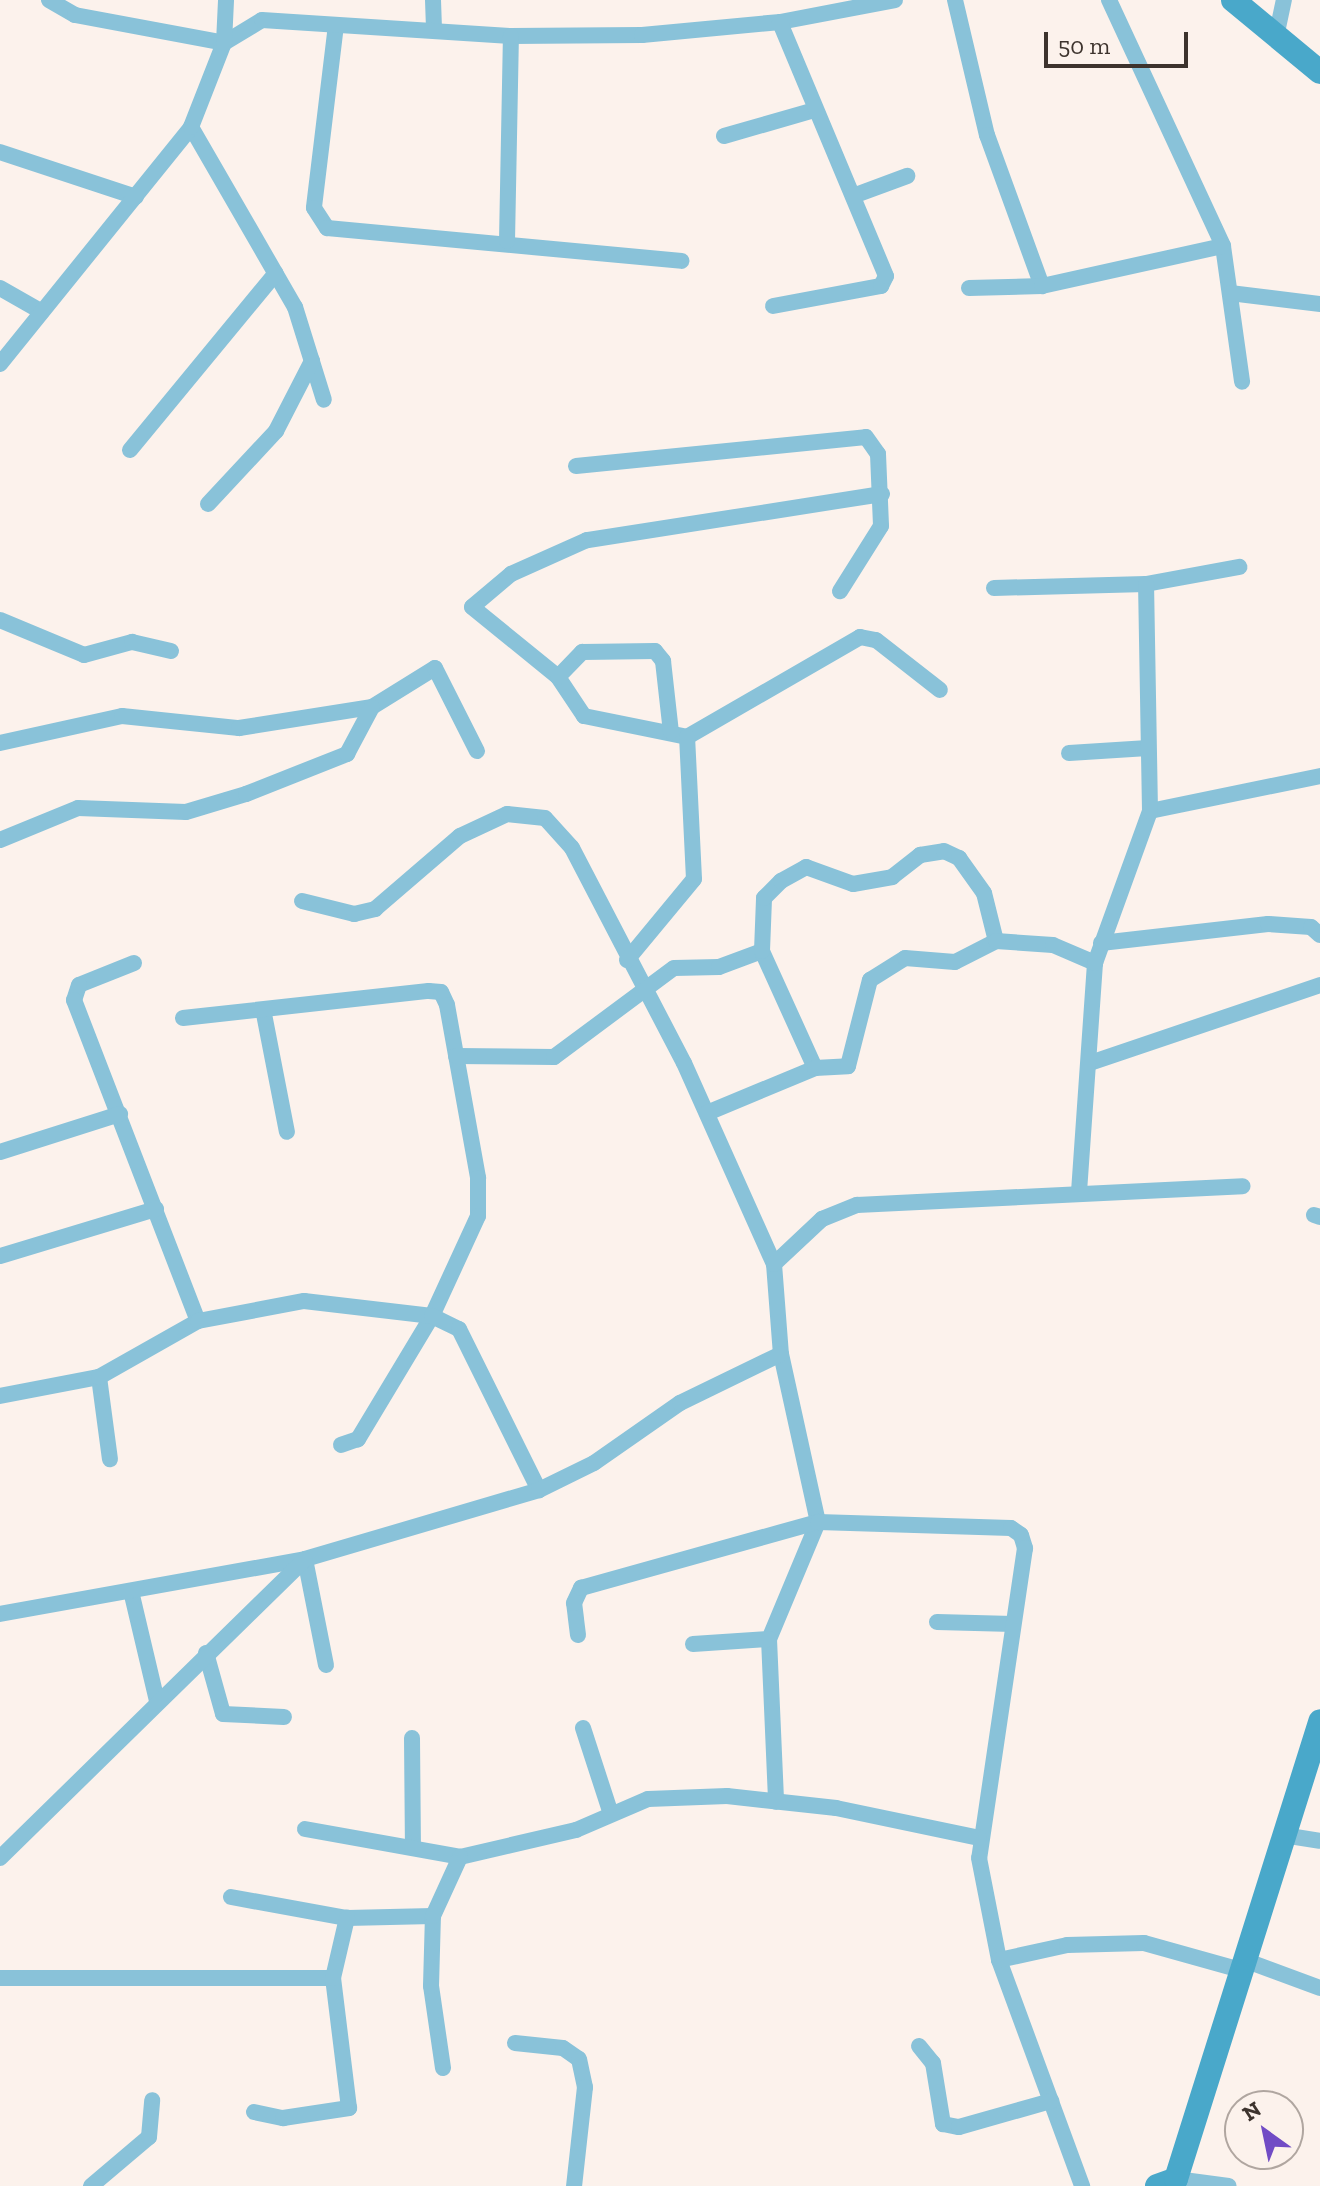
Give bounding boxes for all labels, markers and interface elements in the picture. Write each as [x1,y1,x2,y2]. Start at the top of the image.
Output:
scale bar [1048,16,1192,66]
text: 50 m [1058,31,1110,60]
north arrow [1224,2090,1304,2170]
text: N [1237,2095,1266,2127]

